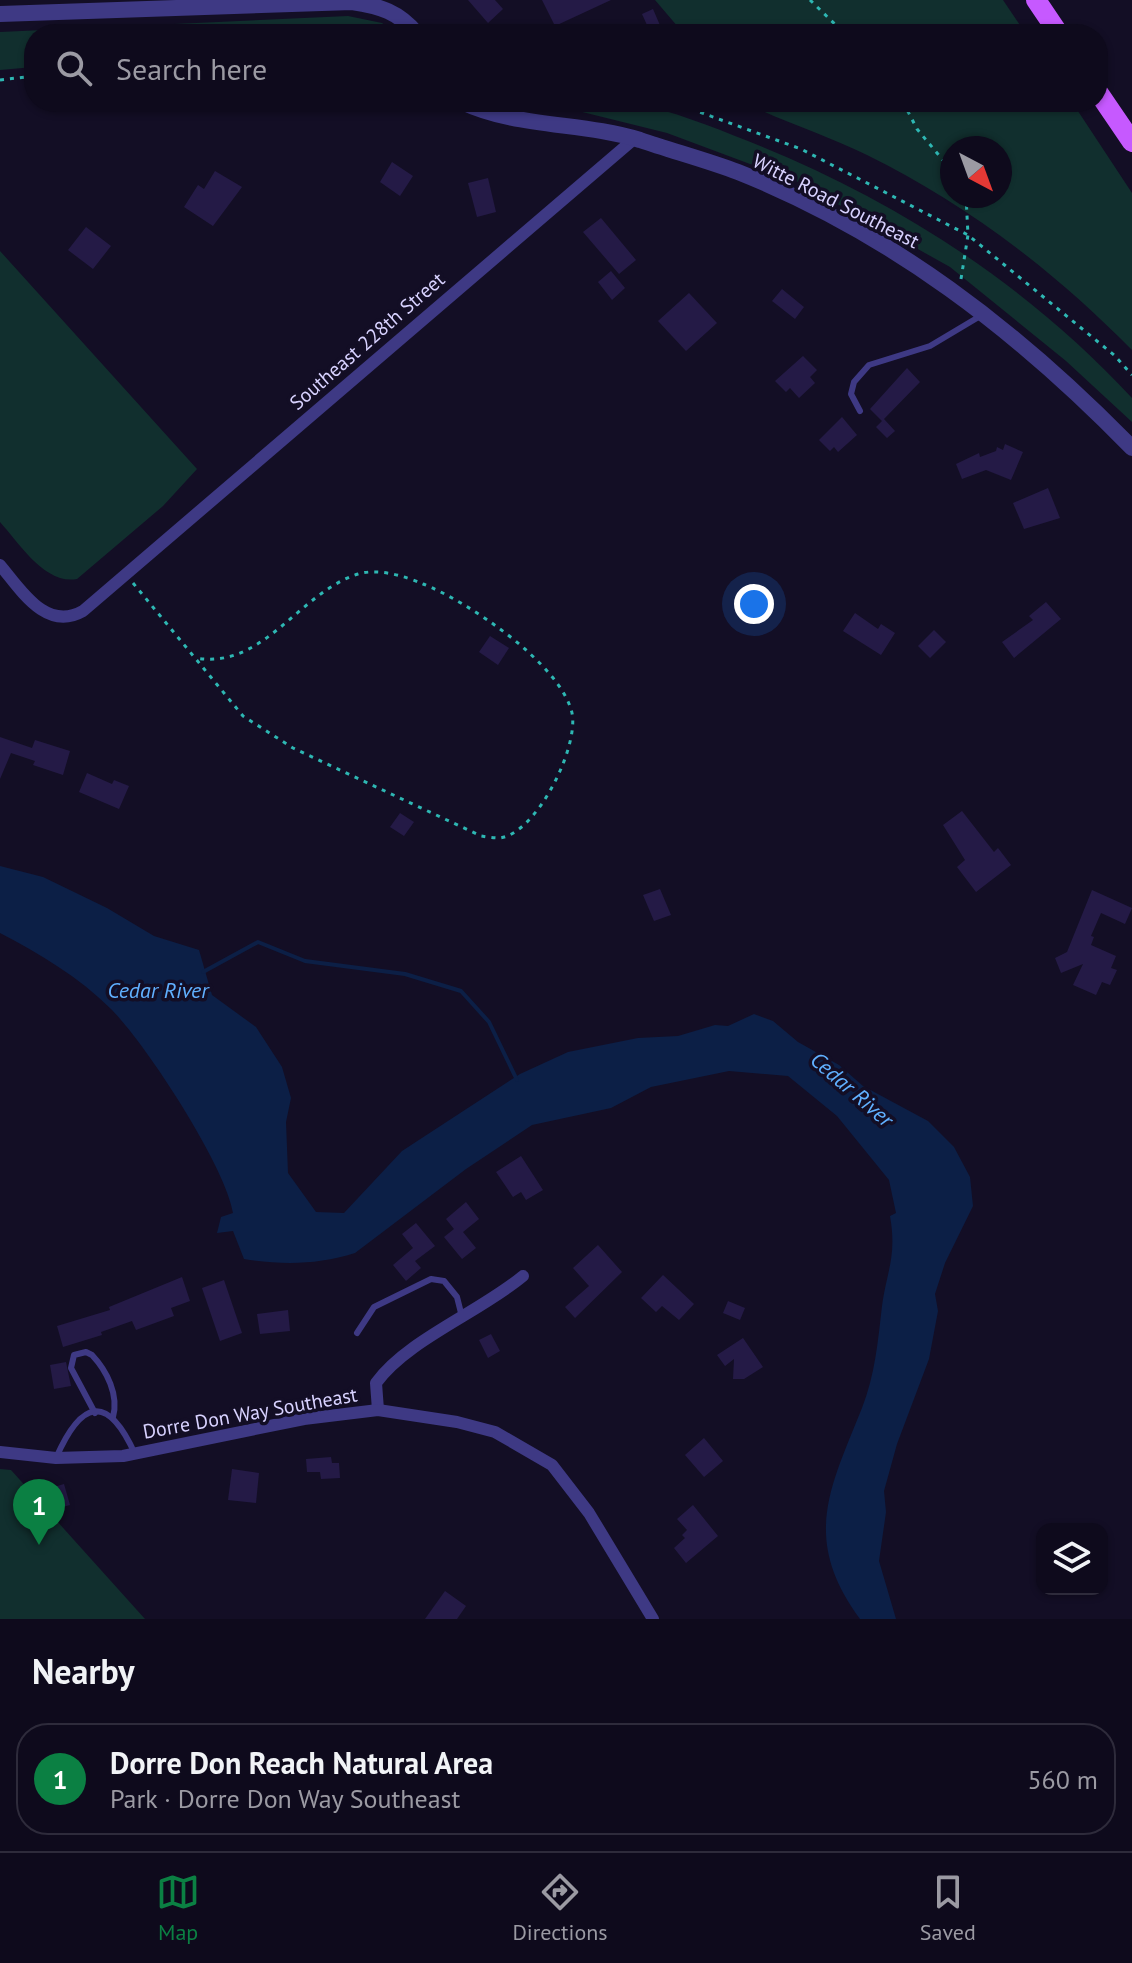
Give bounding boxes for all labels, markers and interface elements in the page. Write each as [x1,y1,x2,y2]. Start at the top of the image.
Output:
search box [24,24,1108,112]
icon: search [52,46,96,90]
text: Search here [116,49,267,88]
north arrow [940,136,1012,208]
street label: Witte Road Southeast [748,148,924,254]
street label: Southeast 228th Street [284,266,450,416]
your location [734,584,774,624]
water label: Cedar River [108,976,210,1004]
water label: Cedar River [805,1045,901,1134]
street label: Dorre Don Way Southeast [141,1381,359,1445]
pin: 1 [13,1479,65,1545]
map controls [1036,1523,1108,1595]
button: layers [1036,1523,1108,1595]
text: Nearby [32,1649,134,1693]
text: Dorre Don Reach Natural Area [110,1743,493,1782]
text: 1 [53,1763,67,1796]
text: 560 m [1027,1763,1098,1796]
text: Park · Dorre Don Way Southeast [110,1782,460,1815]
tab: Map [156,1870,200,1946]
tab: Directions [512,1870,608,1946]
tab: Saved [920,1870,976,1946]

